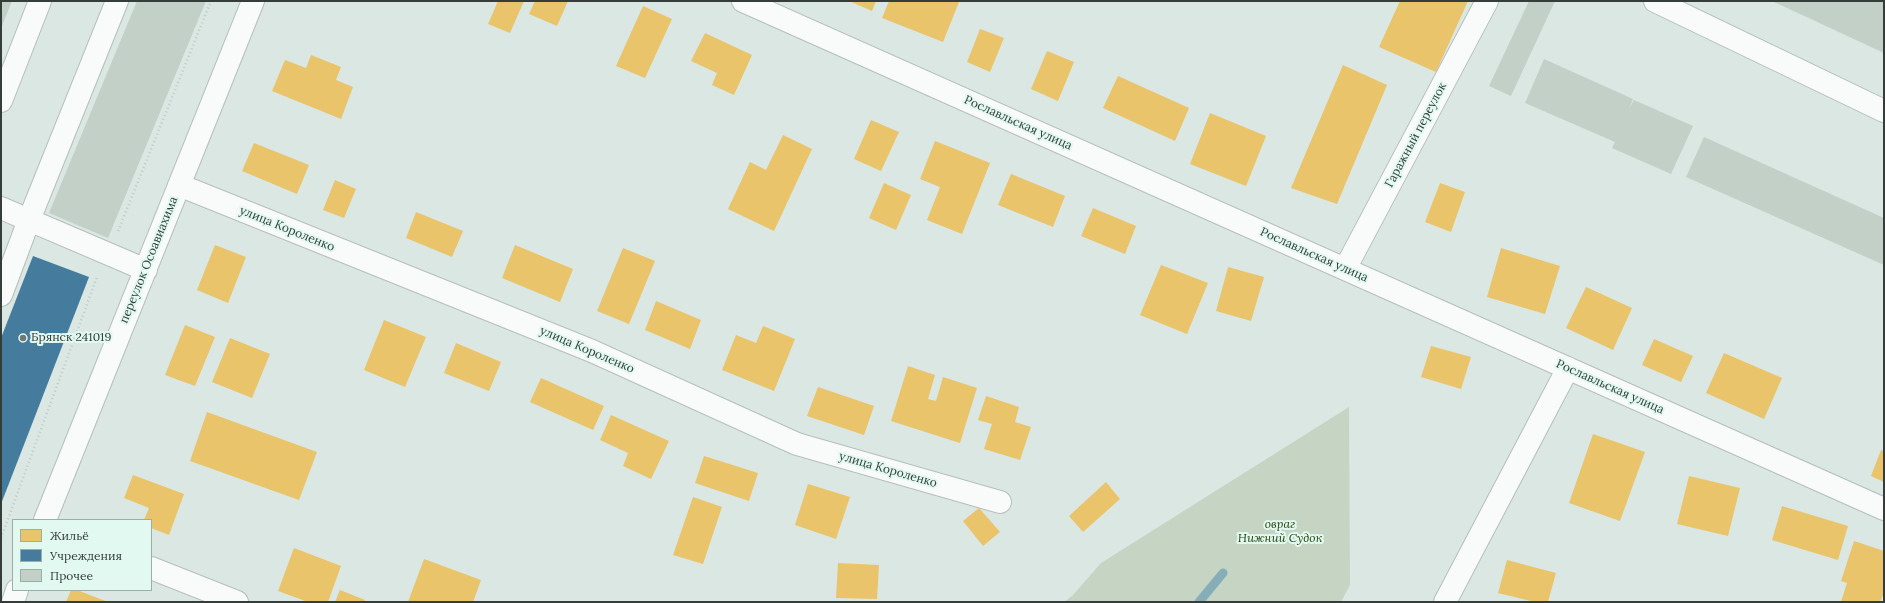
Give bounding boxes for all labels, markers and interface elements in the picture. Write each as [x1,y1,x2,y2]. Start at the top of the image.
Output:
street label: Гаражный переулок [1382,80,1450,190]
street label: Рославльская улица [962,93,1074,153]
street label: переулок Осоавиахима [117,195,181,325]
street label: улица Короленко [237,203,337,255]
street label: Рославльская улица [1258,225,1370,285]
street label: улица Короленко [538,324,636,376]
place label: Брянск 241019 [31,331,111,345]
marker: Брянск 241019 [18,333,28,343]
street label: Рославльская улица [1554,357,1666,417]
street label: улица Короленко [837,449,939,491]
park label: овраг Нижний Судок [1238,518,1322,546]
legend [12,519,152,591]
text: Жильё [50,528,89,543]
text: Учреждения [50,548,122,563]
text: Прочее [50,568,93,583]

